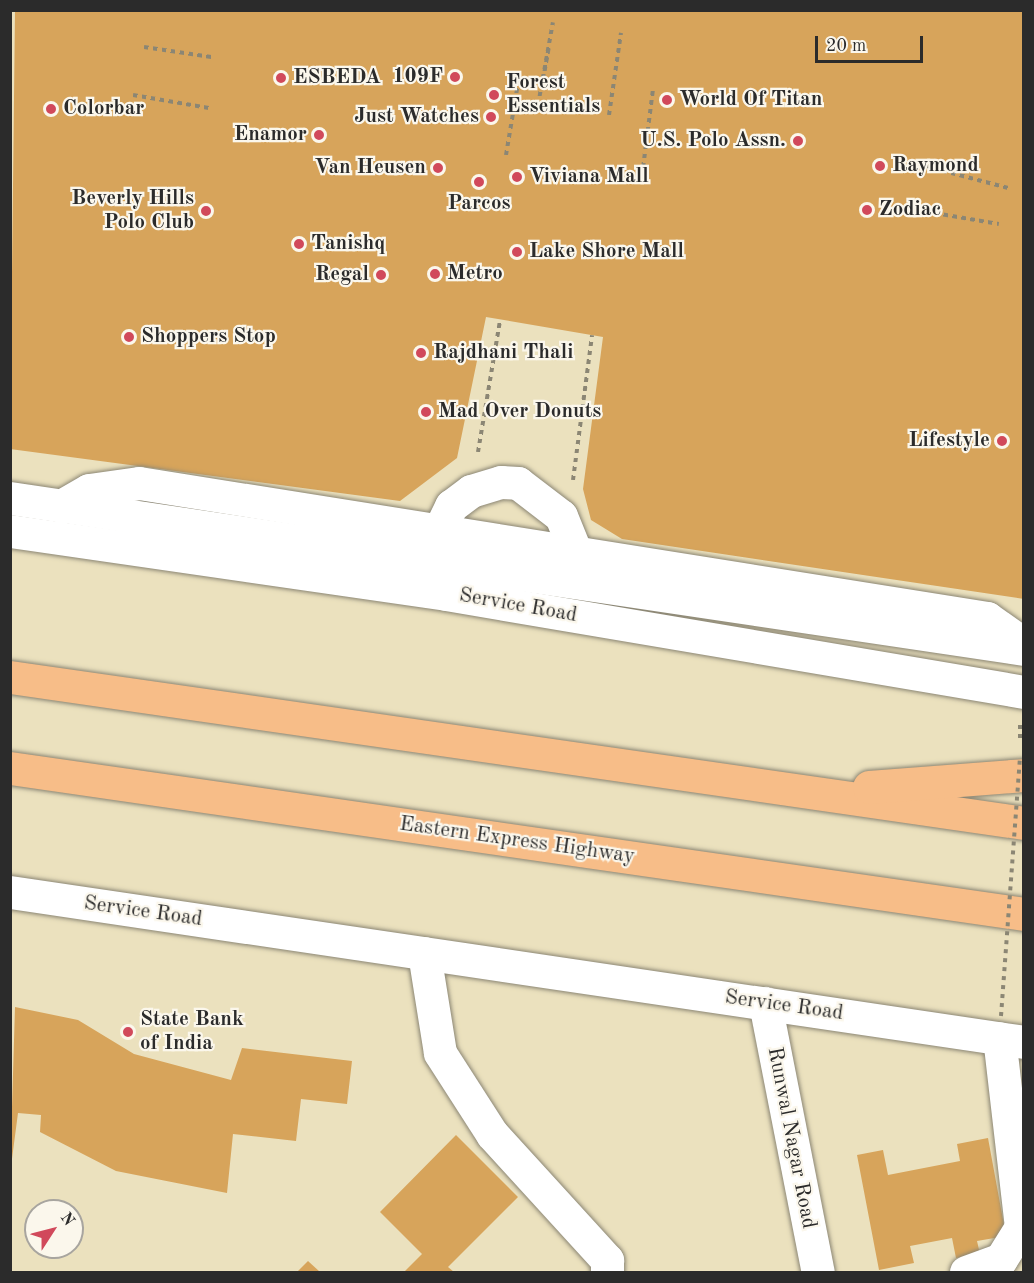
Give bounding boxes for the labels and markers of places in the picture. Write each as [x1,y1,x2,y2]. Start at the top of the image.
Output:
place label: 109F [392,64,443,90]
place label: ESBEDA [293,65,381,91]
marker: 109F [448,70,462,84]
place label: Forest Essentials [506,70,600,120]
marker: ESBEDA [274,71,288,85]
place label: World Of Titan [679,87,822,113]
marker: Forest Essentials [487,88,501,102]
marker: World Of Titan [660,93,674,107]
place label: Colorbar [63,96,144,122]
marker: Colorbar [44,102,58,116]
place label: Just Watches [354,104,479,130]
marker: Just Watches [484,110,498,124]
place label: Enamor [234,122,307,148]
marker: Enamor [312,128,326,142]
place label: U.S. Polo Assn. [640,128,786,154]
marker: U.S. Polo Assn. [791,134,805,148]
place label: Raymond [892,153,979,179]
place label: Van Heusen [314,155,426,181]
marker: Raymond [873,159,887,173]
marker: Van Heusen [431,161,445,175]
place label: Viviana Mall [529,164,649,190]
marker: Viviana Mall [510,170,524,184]
marker: Parcos [472,175,486,189]
place label: Beverly Hills Polo Club [71,186,194,236]
place label: Parcos [447,191,511,217]
place label: Zodiac [879,197,941,223]
marker: Zodiac [860,203,874,217]
marker: Beverly Hills Polo Club [199,204,213,218]
place label: Tanishq [311,231,385,257]
marker: Tanishq [292,237,306,251]
place label: Lake Shore Mall [529,239,684,265]
marker: Lake Shore Mall [510,245,524,259]
place label: Metro [447,261,503,287]
place label: Regal [315,262,369,288]
marker: Metro [428,267,442,281]
marker: Regal [374,268,388,282]
place label: Shoppers Stop [141,324,276,350]
marker: Shoppers Stop [122,330,136,344]
place label: Rajdhani Thali [433,340,573,366]
marker: Rajdhani Thali [414,346,428,360]
place label: Mad Over Donuts [438,399,601,425]
marker: Mad Over Donuts [419,405,433,419]
place label: Lifestyle [908,428,990,454]
marker: Lifestyle [995,434,1009,448]
place label: State Bank of India [140,1007,244,1057]
marker: State Bank of India [121,1025,135,1039]

